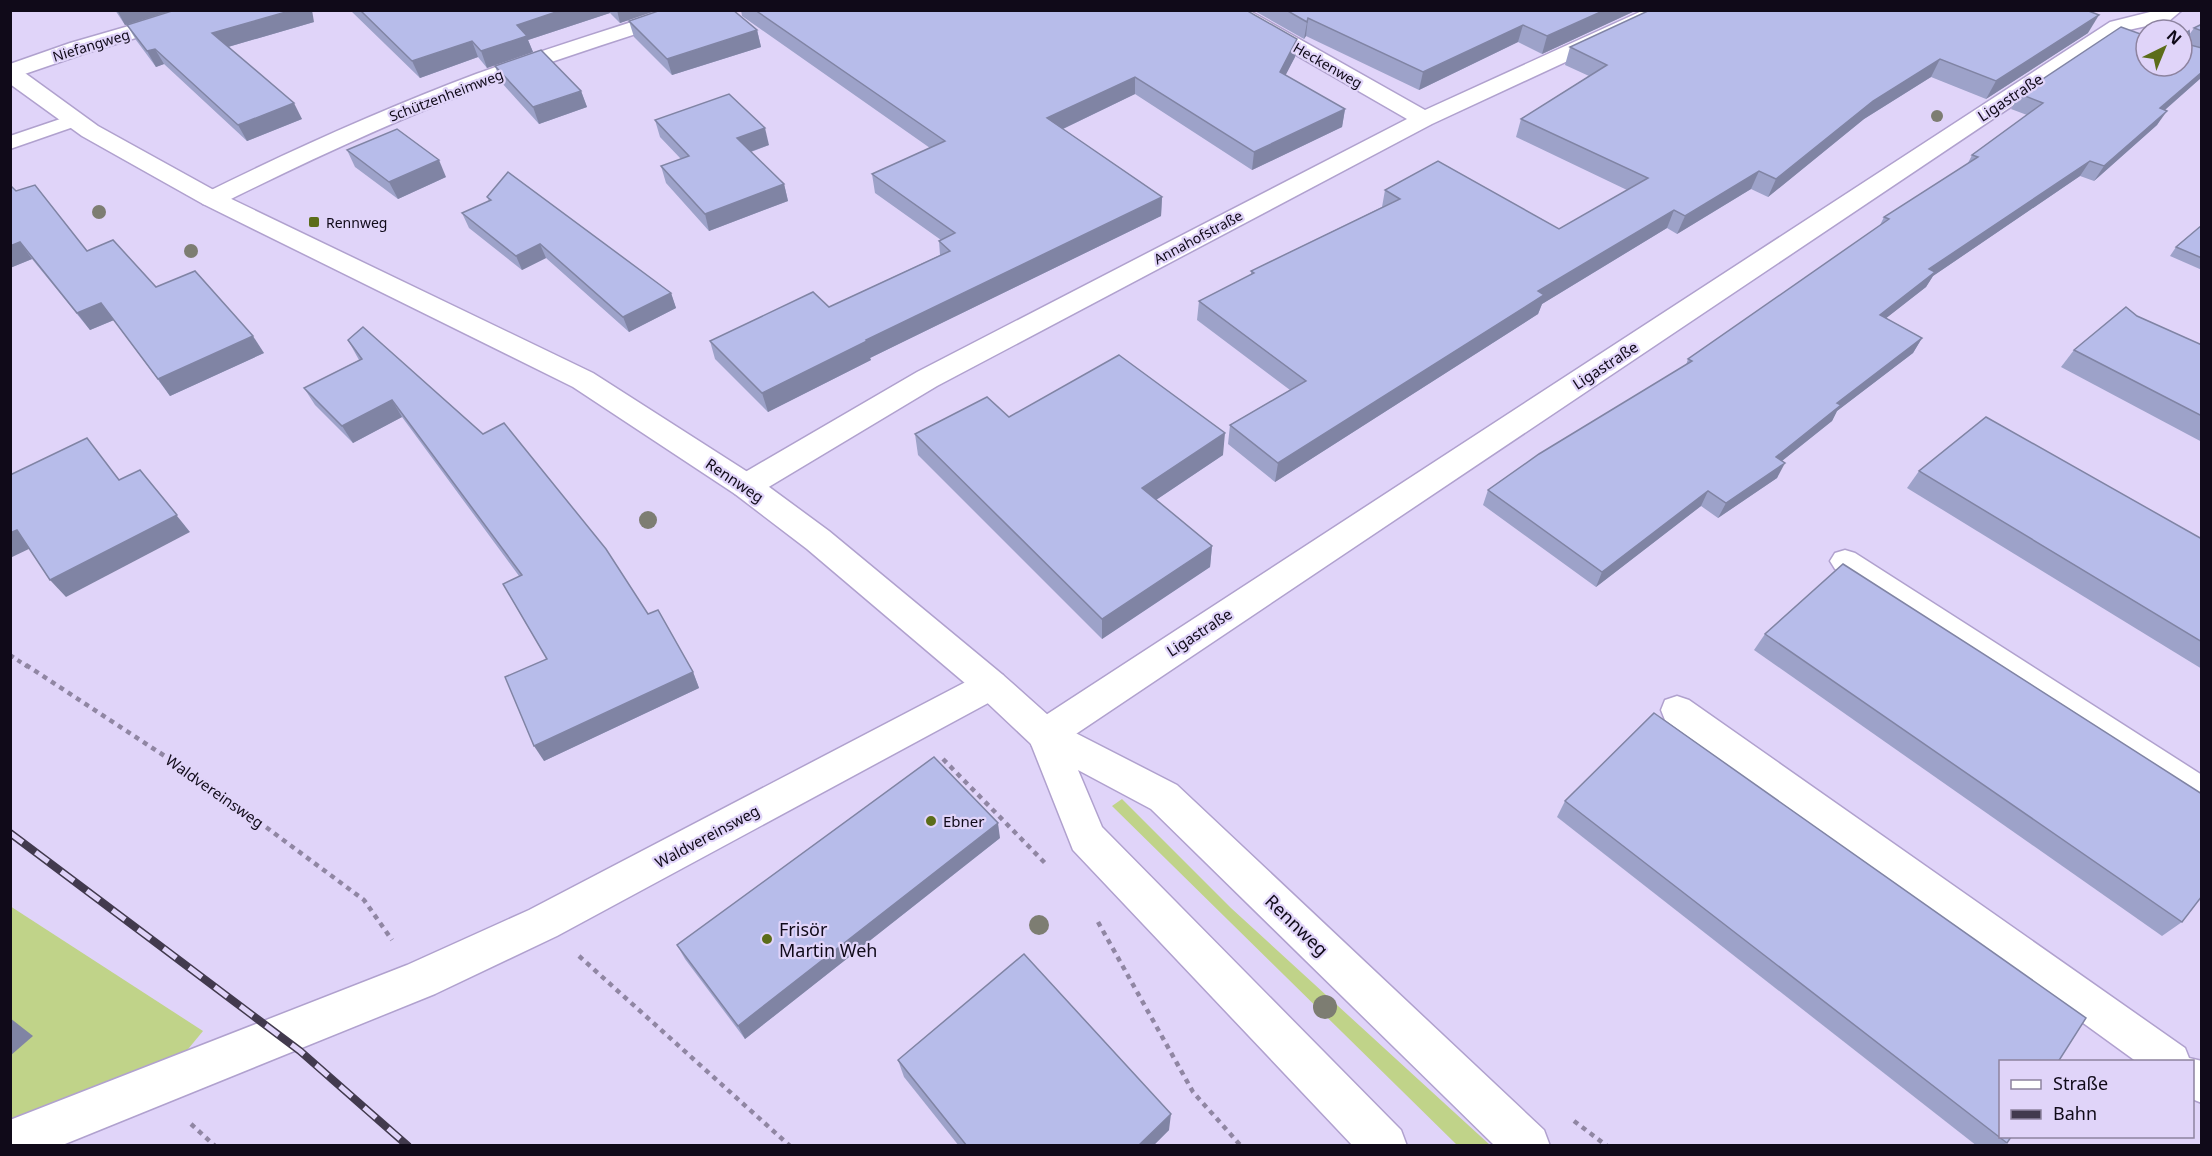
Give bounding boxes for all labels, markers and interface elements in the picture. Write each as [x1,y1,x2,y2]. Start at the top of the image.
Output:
north arrow [2134,18,2194,78]
street label: Niefangweg [50,24,132,66]
text: N [2162,25,2186,50]
street label: Heckenweg [1290,38,1366,92]
street label: Schützenheimweg [386,65,506,125]
street label: Ligastraße [1973,68,2047,126]
street label: Annahofstraße [1150,206,1246,268]
place label: Rennweg [326,213,387,232]
marker: Rennweg [307,215,321,229]
street label: Ligastraße [1568,336,1642,394]
street label: Rennweg [702,453,768,507]
street label: Ligastraße [1162,603,1236,661]
street label: Waldvereinsweg [162,750,268,832]
street label: Waldvereinsweg [651,800,763,872]
place label: Ebner [943,811,985,831]
marker: Ebner [924,814,938,828]
street label: Rennweg [1260,889,1334,961]
place label: Frisör Martin Weh [779,917,877,962]
marker: Frisör Martin Weh [760,932,774,946]
legend [1999,1060,2194,1138]
text: Straße [2053,1071,2108,1095]
text: Bahn [2053,1101,2097,1125]

